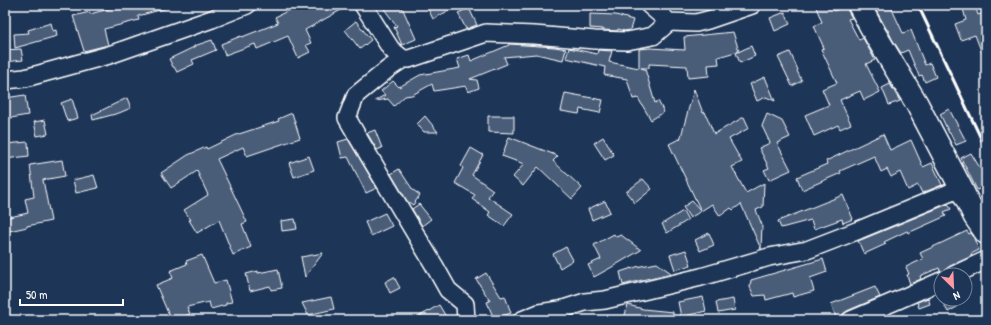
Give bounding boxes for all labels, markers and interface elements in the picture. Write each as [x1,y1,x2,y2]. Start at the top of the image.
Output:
north arrow [933,267,973,307]
scale bar [20,281,123,307]
text: 50 m [26,286,47,303]
text: N [951,289,963,304]

